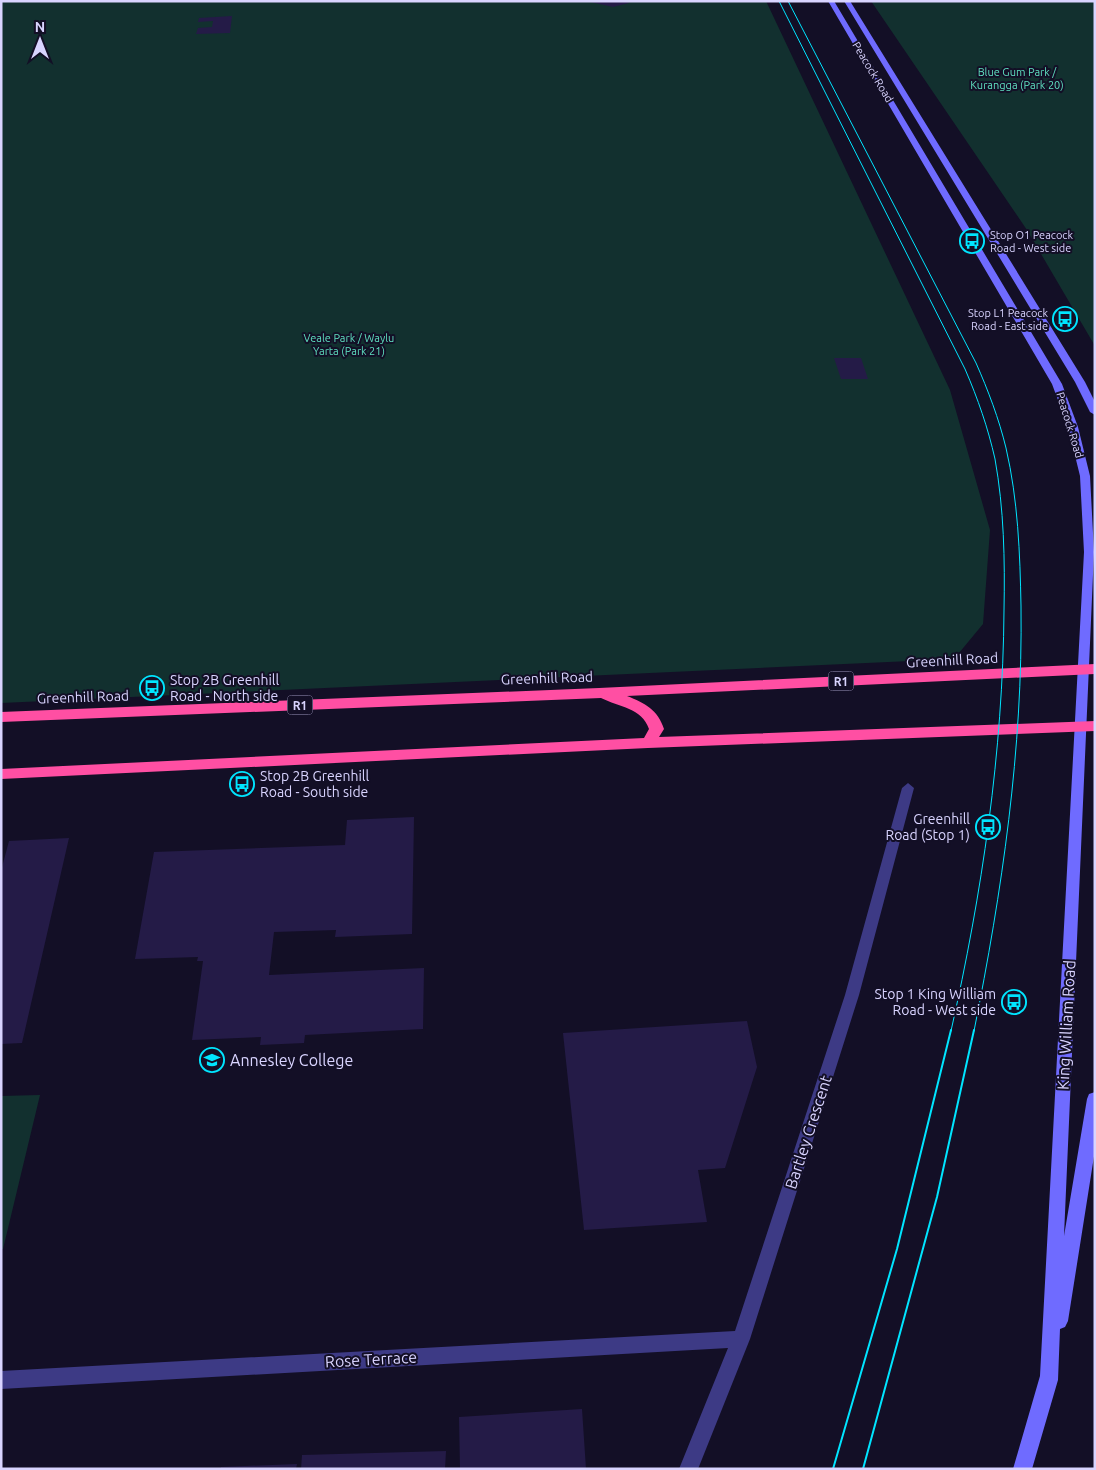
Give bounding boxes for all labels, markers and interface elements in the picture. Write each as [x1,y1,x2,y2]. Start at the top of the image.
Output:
north arrow [15,15,65,65]
text: N [35,19,45,35]
street label: Peacock Road [850,40,896,104]
park label: Blue Gum Park / Kurangga (Park 20) [970,66,1064,92]
bus stop icon: Stop O1 Peacock Road - West side [959,228,985,254]
place label: Stop O1 Peacock Road - West side [990,229,1073,254]
bus stop icon: Stop L1 Peacock Road - East side [1052,306,1078,332]
place label: Stop L1 Peacock Road - East side [968,307,1048,332]
park label: Veale Park / Waylu Yarta (Park 21) [304,332,394,358]
street label: Peacock Road [1054,391,1086,459]
street label: Greenhill Road [906,650,998,670]
street label: Greenhill Road [501,668,593,688]
road number: R1 [828,671,854,690]
place label: Stop 2B Greenhill Road - North side [170,672,279,704]
bus stop icon: Stop 2B Greenhill Road - North side [139,675,165,701]
street label: Greenhill Road [37,687,129,707]
road number: R1 [288,696,312,714]
place label: Stop 2B Greenhill Road - South side [260,768,369,800]
bus stop icon: Stop 2B Greenhill Road - South side [229,771,255,797]
place label: Greenhill Road (Stop 1) [885,811,970,843]
bus stop icon: Greenhill Road (Stop 1) [975,814,1001,840]
street label: King William Road [1054,960,1078,1090]
place label: Stop 1 King William Road - West side [874,986,996,1018]
bus stop icon: Stop 1 King William Road - West side [1001,989,1027,1015]
school or university icon: Annesley College [199,1047,225,1073]
place label: Annesley College [230,1051,353,1069]
street label: Bartley Crescent [781,1072,835,1191]
street label: Rose Terrace [324,1348,418,1370]

